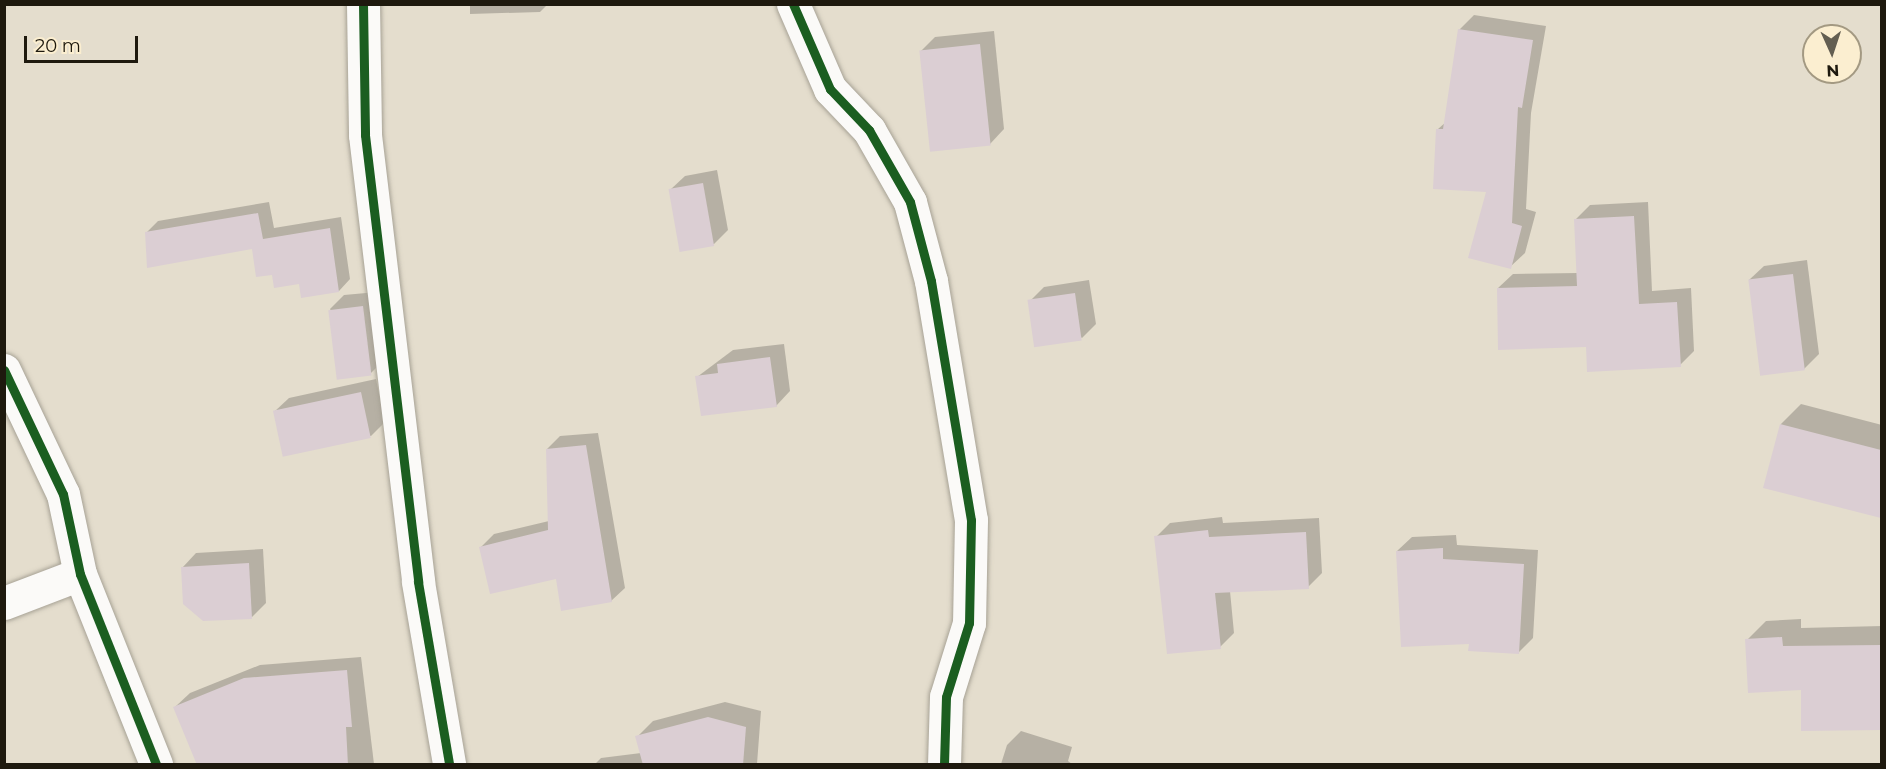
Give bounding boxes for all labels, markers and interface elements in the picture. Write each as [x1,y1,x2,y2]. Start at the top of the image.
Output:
scale bar [27,24,141,62]
north arrow [1802,24,1862,84]
text: 20 m [35,35,81,57]
text: N [1826,61,1840,80]

